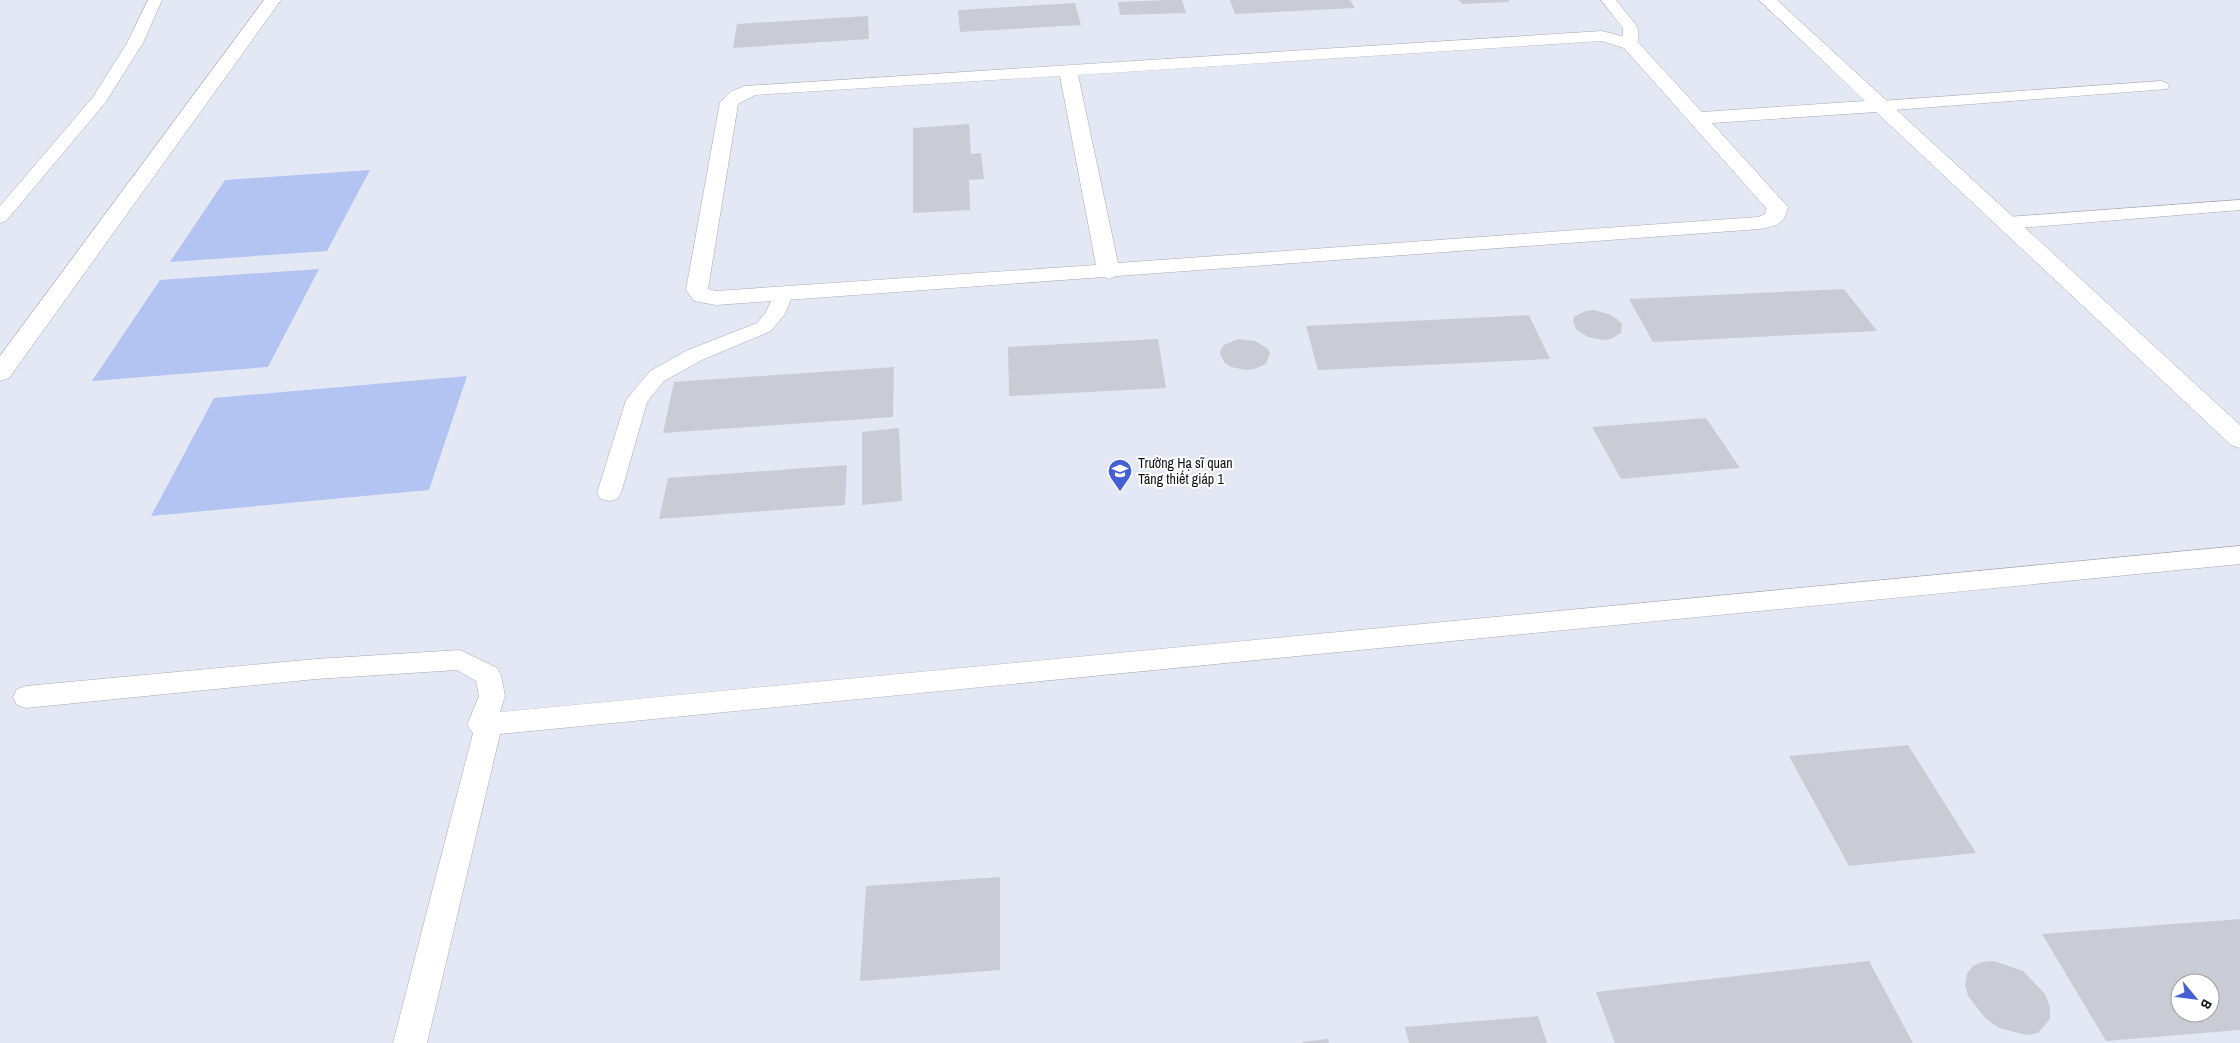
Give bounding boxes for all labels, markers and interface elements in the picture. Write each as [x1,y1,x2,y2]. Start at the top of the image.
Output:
place label: Trường Hạ sĩ quan Tăng thiết giáp 1 [1138,454,1233,488]
school or university icon: Trường Hạ sĩ quan Tăng thiết giáp 1 [1107,458,1133,492]
north arrow [2170,973,2220,1023]
text: B [2196,996,2216,1012]

